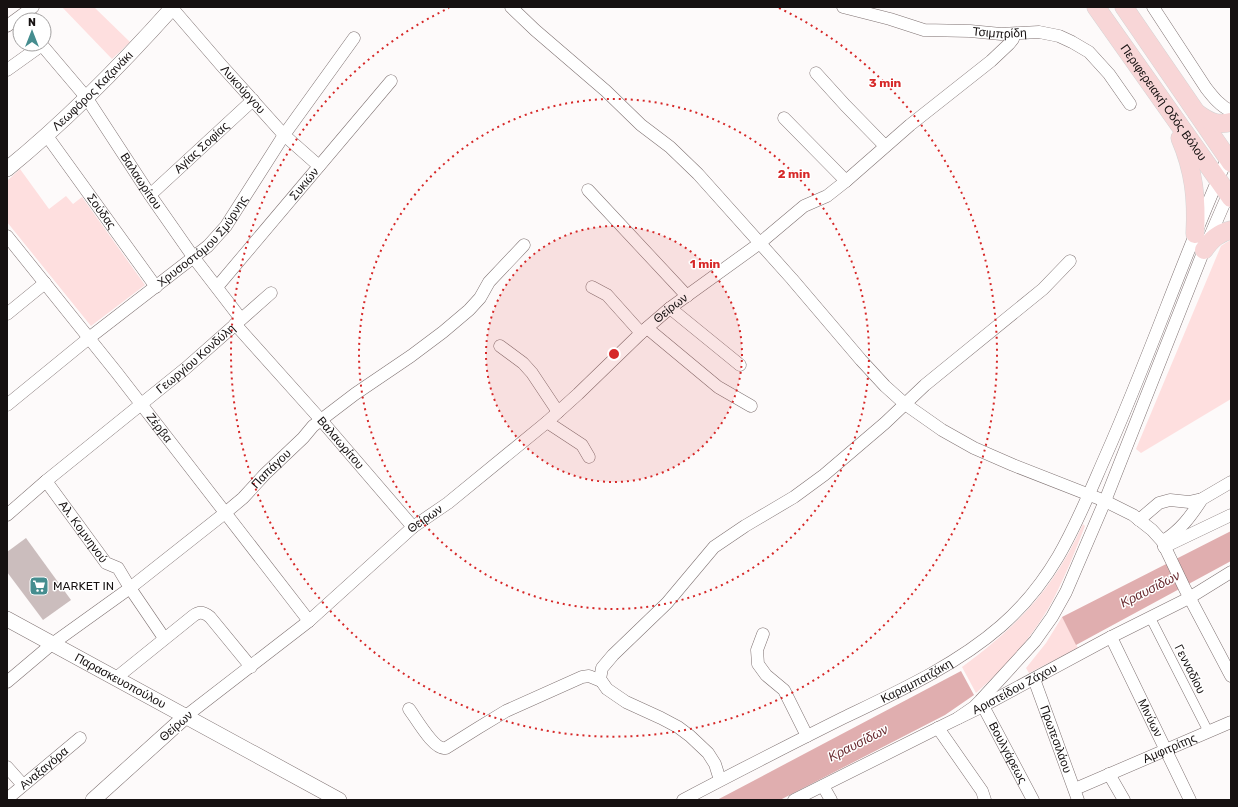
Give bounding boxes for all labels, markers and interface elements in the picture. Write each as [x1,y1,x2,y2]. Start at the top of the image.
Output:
north arrow [12,12,52,52]
text: N [28,16,36,29]
street label: Τσιμπρίδη [972,24,1027,41]
street label: Περιφερειακή Οδός Βόλου [1118,42,1209,163]
street label: Λεωφόρος Καζανάκι [49,48,136,133]
street label: Λυκούργου [218,62,268,116]
text: 3 min [869,76,902,90]
street label: Αγίας Σοφίας [171,119,232,176]
street label: Βαλαωρίτου [117,150,165,212]
street label: Συκιών [286,165,322,203]
text: 2 min [778,167,811,181]
street label: Σούδας [84,191,119,232]
street label: Χρυσοστόμου Σμύρνης [155,193,251,290]
text: 1 min [690,257,721,271]
street label: Θείρων [651,291,690,326]
street label: Γεωργίου Κονδύλη [153,321,238,396]
centre of rings [607,347,621,361]
street label: Ζέρβα [144,410,175,445]
street label: Βαλαωρίτου [314,414,367,472]
street label: Παπάγου [248,446,294,491]
street label: Αλ. Κομνηνού [56,498,111,566]
street label: Θείρων [404,502,445,536]
water label: Κραυσίδων [1118,567,1183,610]
supermarket icon: MARKET IN [28,575,50,597]
place label: MARKET IN [53,579,114,593]
street label: Γενναδίου [1172,642,1208,696]
street label: Παρασκευοπούλου [72,650,168,711]
street label: Καραμπατζάκη [878,656,955,706]
street label: Αριστείδου Ζάχου [970,660,1059,717]
street label: Μινύων [1135,697,1165,739]
street label: Πρωτεσιλάου [1037,703,1075,775]
street label: Θείρων [156,708,196,744]
street label: Βουλγάρεως [986,720,1030,786]
water label: Κραυσίδων [826,721,891,764]
street label: Αμφιτρίτης [1141,731,1199,766]
street label: Αναξαγόρα [17,744,71,793]

